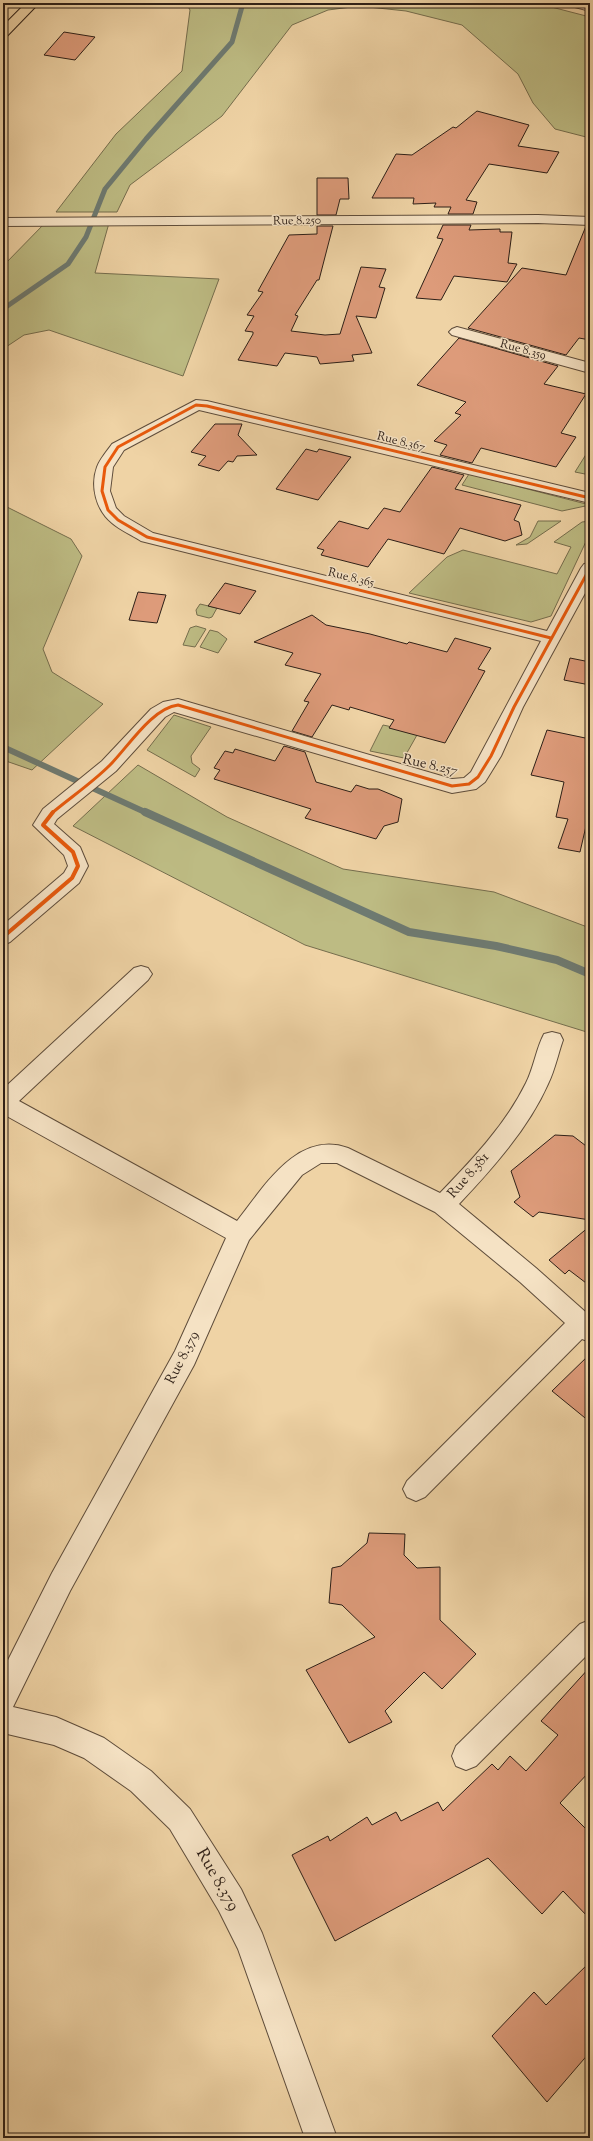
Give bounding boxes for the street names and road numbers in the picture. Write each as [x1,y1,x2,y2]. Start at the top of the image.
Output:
street label: Rue 8.250 [273,212,321,230]
street label: Rue 8.359 [498,335,548,365]
street label: Rue 8.367 [375,427,427,457]
street label: Rue 8.365 [326,564,376,592]
street label: Rue 8.257 [400,750,460,782]
street label: Rue 8.381 [443,1149,495,1203]
street label: Rue 8.379 [161,1328,205,1388]
street label: Rue 8.379 [189,1844,245,1916]

